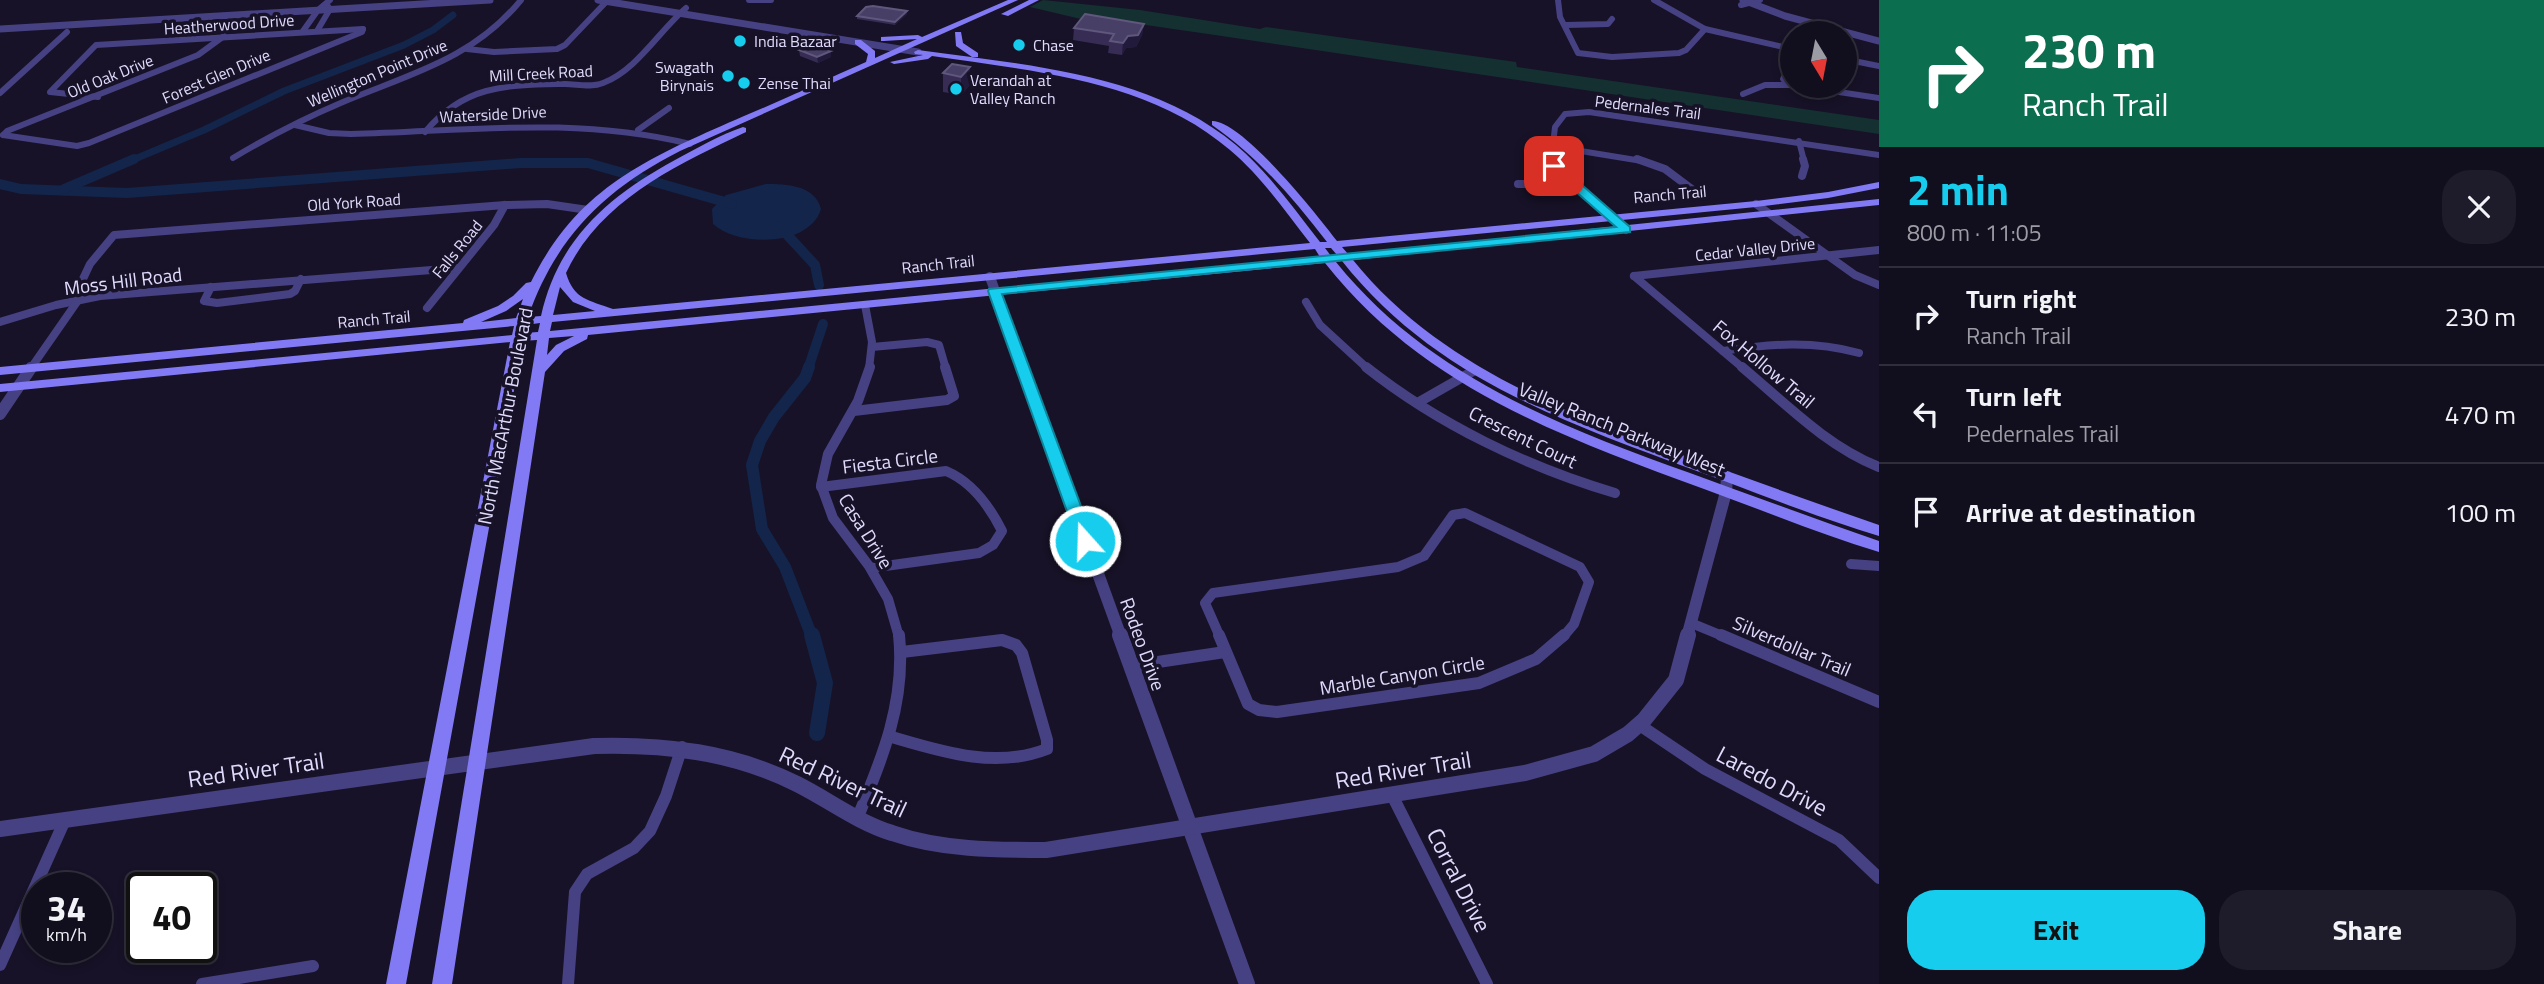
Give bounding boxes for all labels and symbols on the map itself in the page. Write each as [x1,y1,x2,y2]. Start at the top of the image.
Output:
street label: Heatherwood Drive [163,7,295,41]
north arrow [1780,21,1857,98]
place label: India Bazaar [754,29,837,53]
street label: Wellington Point Drive [303,33,451,113]
marker: India Bazaar [732,33,748,49]
place label: Chase [1033,33,1074,57]
marker: Chase [1011,37,1027,53]
street label: Forest Glen Drive [158,42,274,110]
street label: Old Oak Drive [63,48,157,104]
place label: Swagath Birynais [655,55,714,97]
street label: Mill Creek Road [489,58,593,88]
marker: Swagath Birynais [720,68,736,84]
place label: Verandah at Valley Ranch [970,68,1056,110]
place label: Zense Thai [758,71,831,95]
marker: Zense Thai [736,75,752,91]
marker: Verandah at Valley Ranch [948,81,964,97]
street label: Pedernales Trail [1594,89,1702,125]
street label: Waterside Drive [439,99,547,129]
pin [1524,136,1584,196]
street label: Ranch Trail [1632,179,1708,209]
street label: Old York Road [307,187,401,217]
street label: Falls Road [426,215,488,283]
street label: Cedar Valley Drive [1694,231,1816,267]
street label: Ranch Trail [900,248,976,280]
street label: Moss Hill Road [62,259,184,302]
street label: Ranch Trail [336,304,412,334]
street label: North MacArthur Boulevard [469,305,540,527]
street label: Fox Hollow Trail [1707,312,1822,415]
street label: Valley Ranch Parkway West [1514,374,1730,483]
street label: Crescent Court [1464,398,1583,475]
street label: Fiesta Circle [840,440,939,481]
street label: Casa Drive [832,487,901,574]
position arrow [1048,504,1122,578]
street label: Rodeo Drive [1113,593,1174,694]
street label: Silverdollar Trail [1729,608,1856,683]
street label: Marble Canyon Circle [1317,647,1487,702]
street label: Red River Trail [774,737,913,826]
street label: Laredo Drive [1710,737,1834,825]
street label: Red River Trail [1332,741,1474,798]
street label: Red River Trail [185,743,326,796]
street label: Corral Drive [1418,822,1501,938]
speed limit sign: 40 [126,872,217,963]

